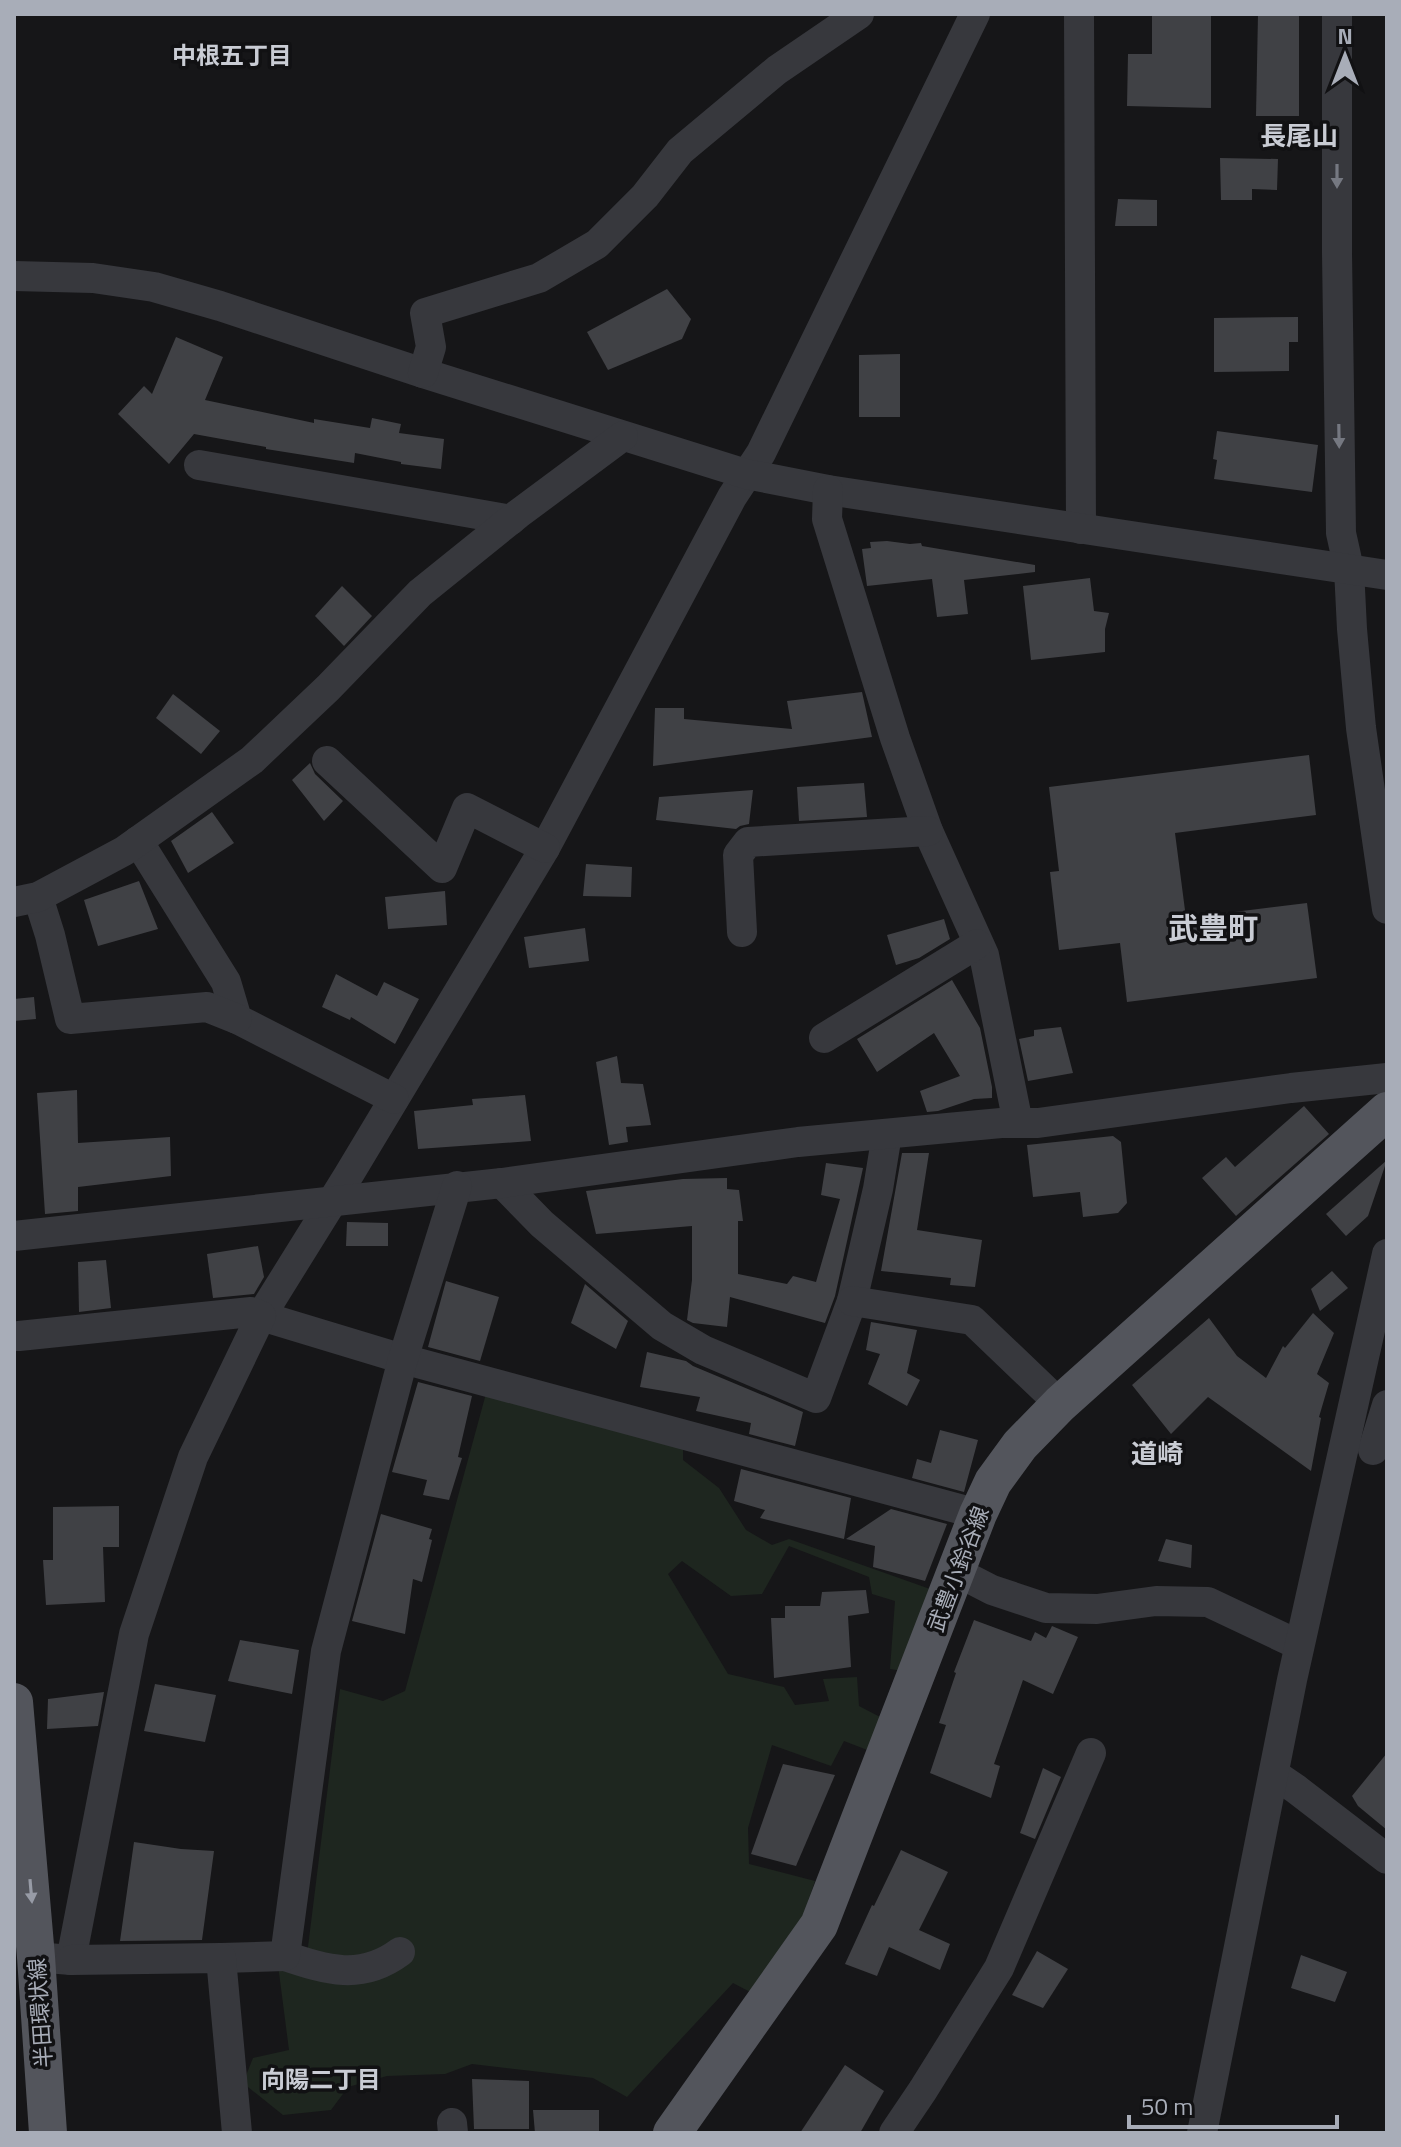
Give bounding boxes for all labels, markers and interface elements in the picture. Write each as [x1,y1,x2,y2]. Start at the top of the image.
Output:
north arrow [1305,16,1385,96]
text: N [1337,19,1353,53]
district label: 中根五丁目 [172,37,292,73]
district label: 長尾山 [1260,116,1338,155]
one-way arrow [1331,164,1343,189]
one-way arrow [1333,424,1346,449]
district label: 武豊町 [1168,905,1258,951]
district label: 道崎 [1131,1434,1183,1473]
street label: 武豊小鈴谷線 [918,1501,998,1637]
one-way arrow [24,1879,37,1904]
street label: 半田環状線 [19,1957,61,2069]
district label: 向陽二丁目 [261,2061,381,2097]
scale bar [1129,2079,1337,2129]
text: 50 m [1141,2088,1193,2124]

